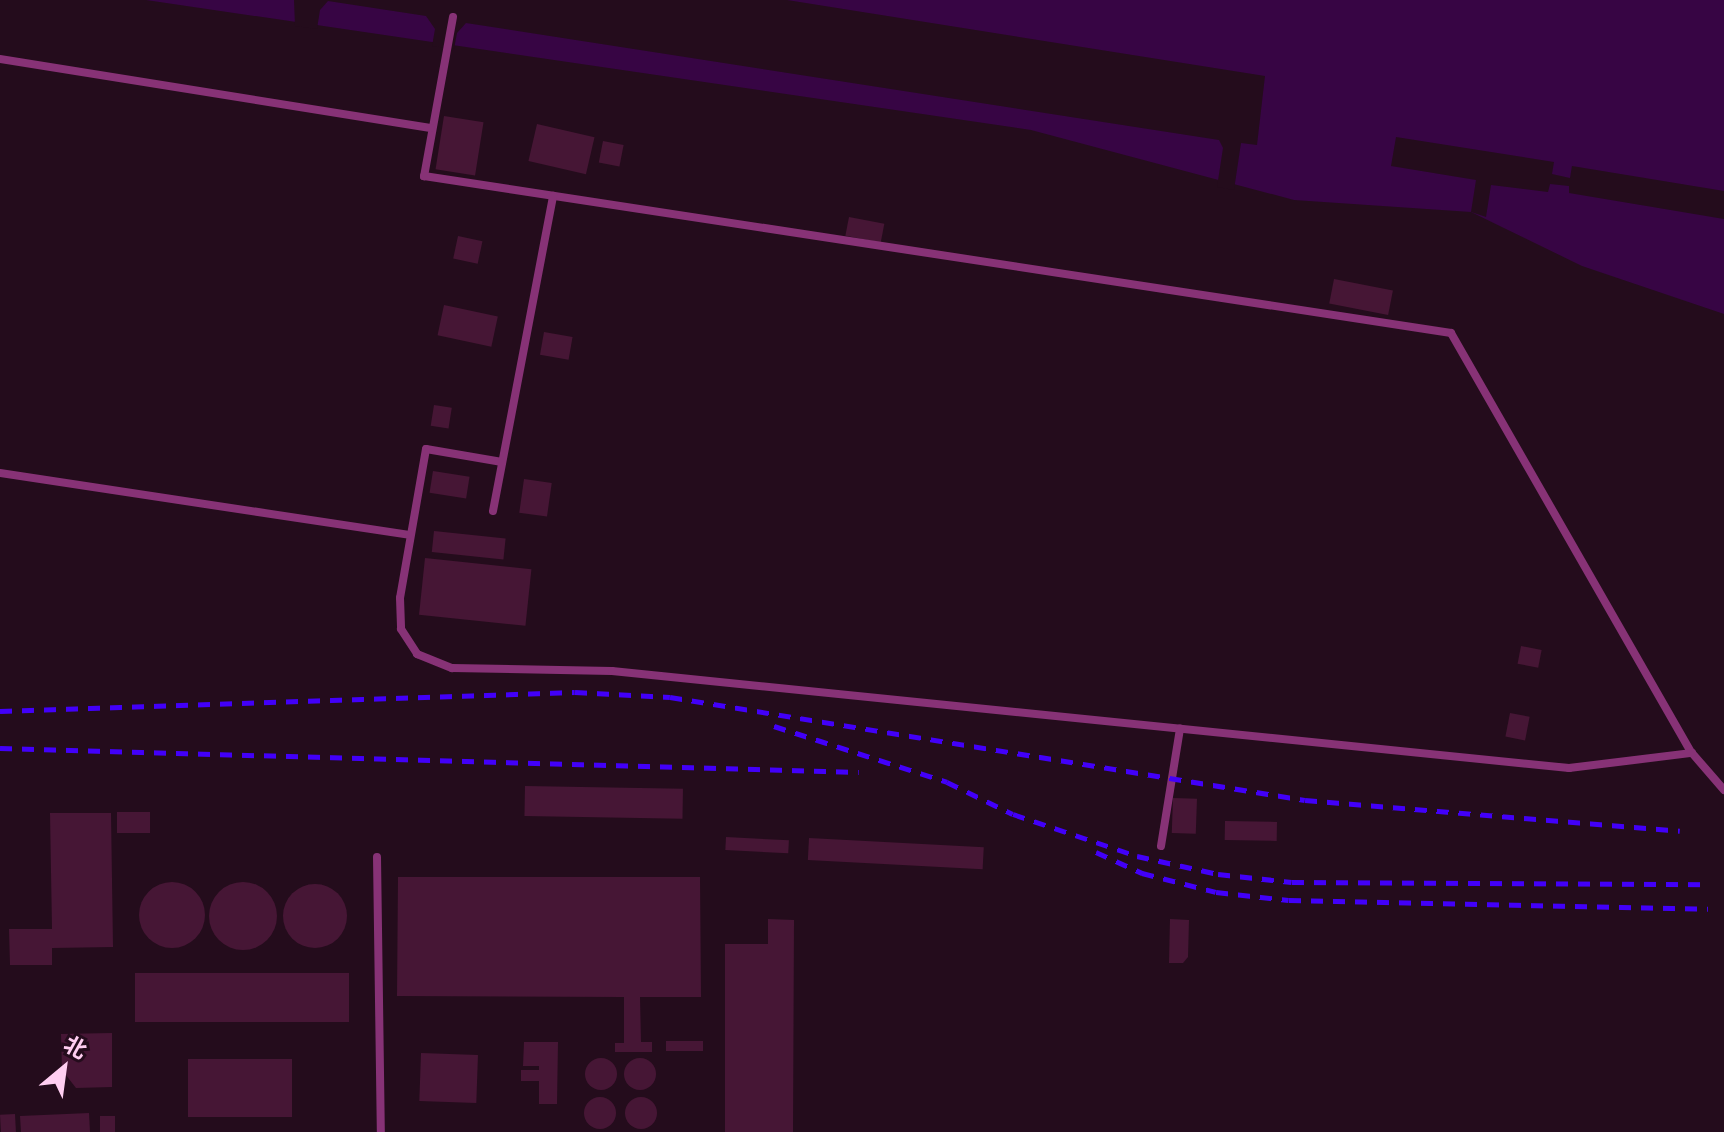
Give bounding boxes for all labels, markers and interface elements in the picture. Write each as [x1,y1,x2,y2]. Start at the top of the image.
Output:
north arrow [24,1028,104,1108]
text: 北 [59,1029,92,1065]

